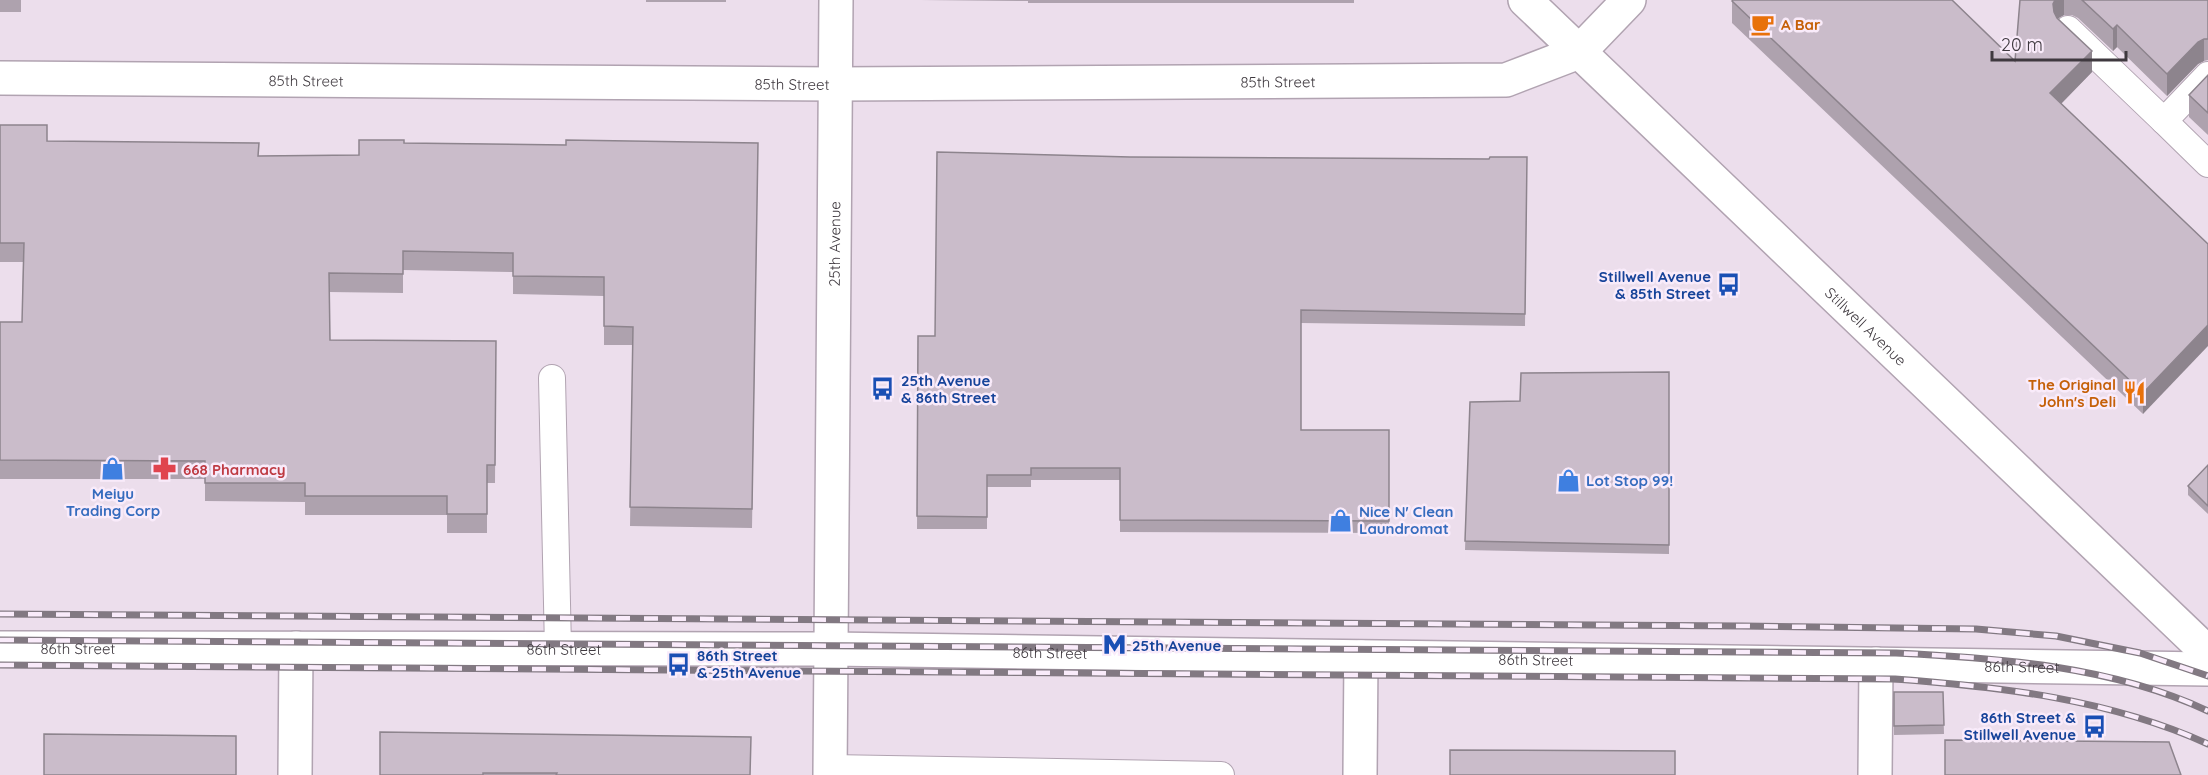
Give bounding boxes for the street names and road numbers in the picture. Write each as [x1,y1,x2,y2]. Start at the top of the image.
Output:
street label: 85th Street [268,70,344,90]
street label: 85th Street [1240,72,1316,91]
street label: 85th Street [754,74,830,93]
street label: 25th Avenue [824,201,844,287]
street label: Stillwell Avenue [1821,283,1911,370]
street label: 86th Street [41,639,115,658]
street label: 86th Street [527,639,601,658]
street label: 86th Street [1012,642,1088,662]
street label: 86th Street [1498,649,1574,669]
street label: 86th Street [1984,656,2059,676]

